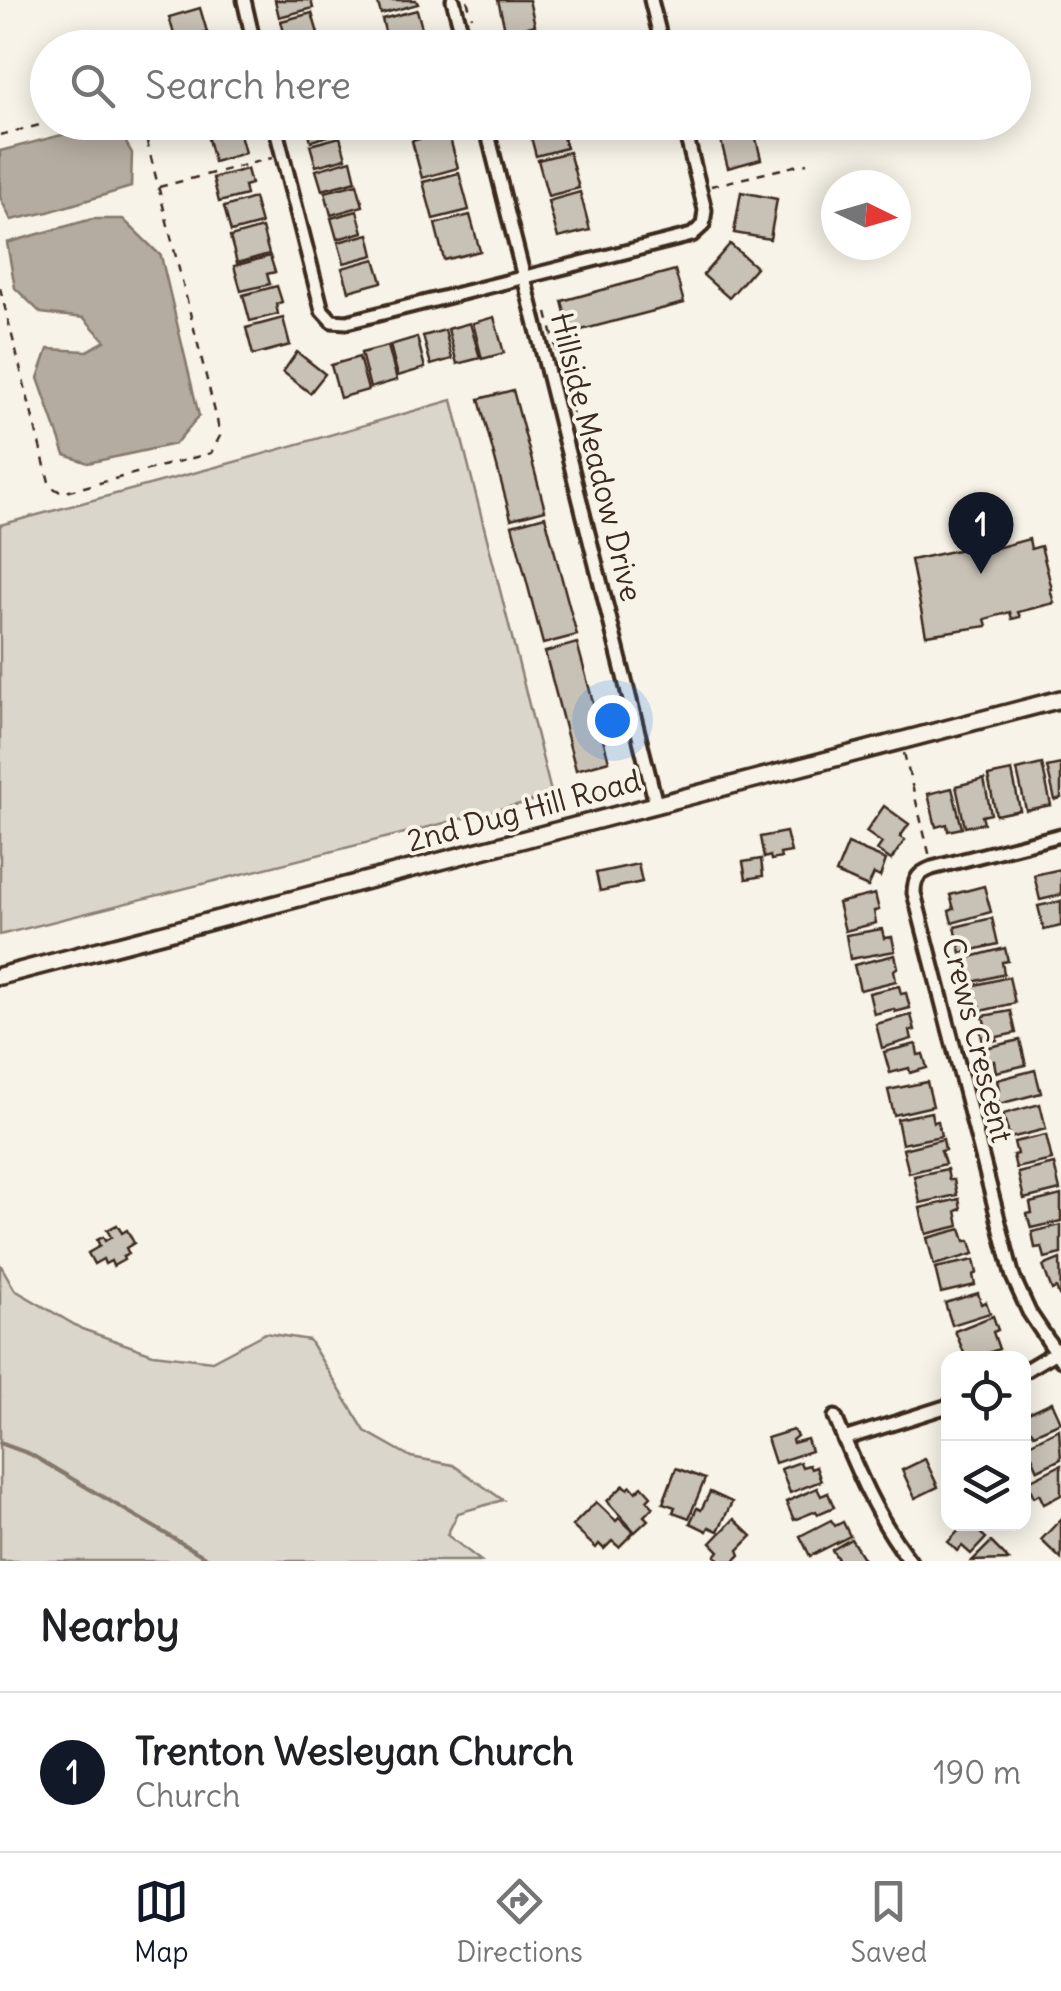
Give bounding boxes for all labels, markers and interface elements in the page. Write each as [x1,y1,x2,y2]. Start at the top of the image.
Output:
search box [30,30,1031,140]
icon: search [65,58,120,113]
text: Search here [145,62,351,109]
north arrow [821,170,911,260]
street label: Hillside Meadow Drive [543,308,651,605]
pin: 1 [948,492,1014,574]
your location [587,695,638,746]
street label: 2nd Dug Hill Road [403,761,645,859]
street label: Crews Crescent [934,933,1022,1146]
map controls [941,1351,1031,1531]
button: locate [941,1351,1031,1441]
button: layers [941,1441,1031,1531]
text: Nearby [40,1600,179,1652]
text: Trenton Wesleyan Church [135,1728,574,1775]
text: 1 [66,1752,79,1793]
text: 190 m [933,1752,1021,1793]
text: Church [135,1775,241,1816]
tab: Map [134,1874,189,1970]
tab: Directions [456,1874,583,1970]
tab: Saved [850,1874,927,1970]

